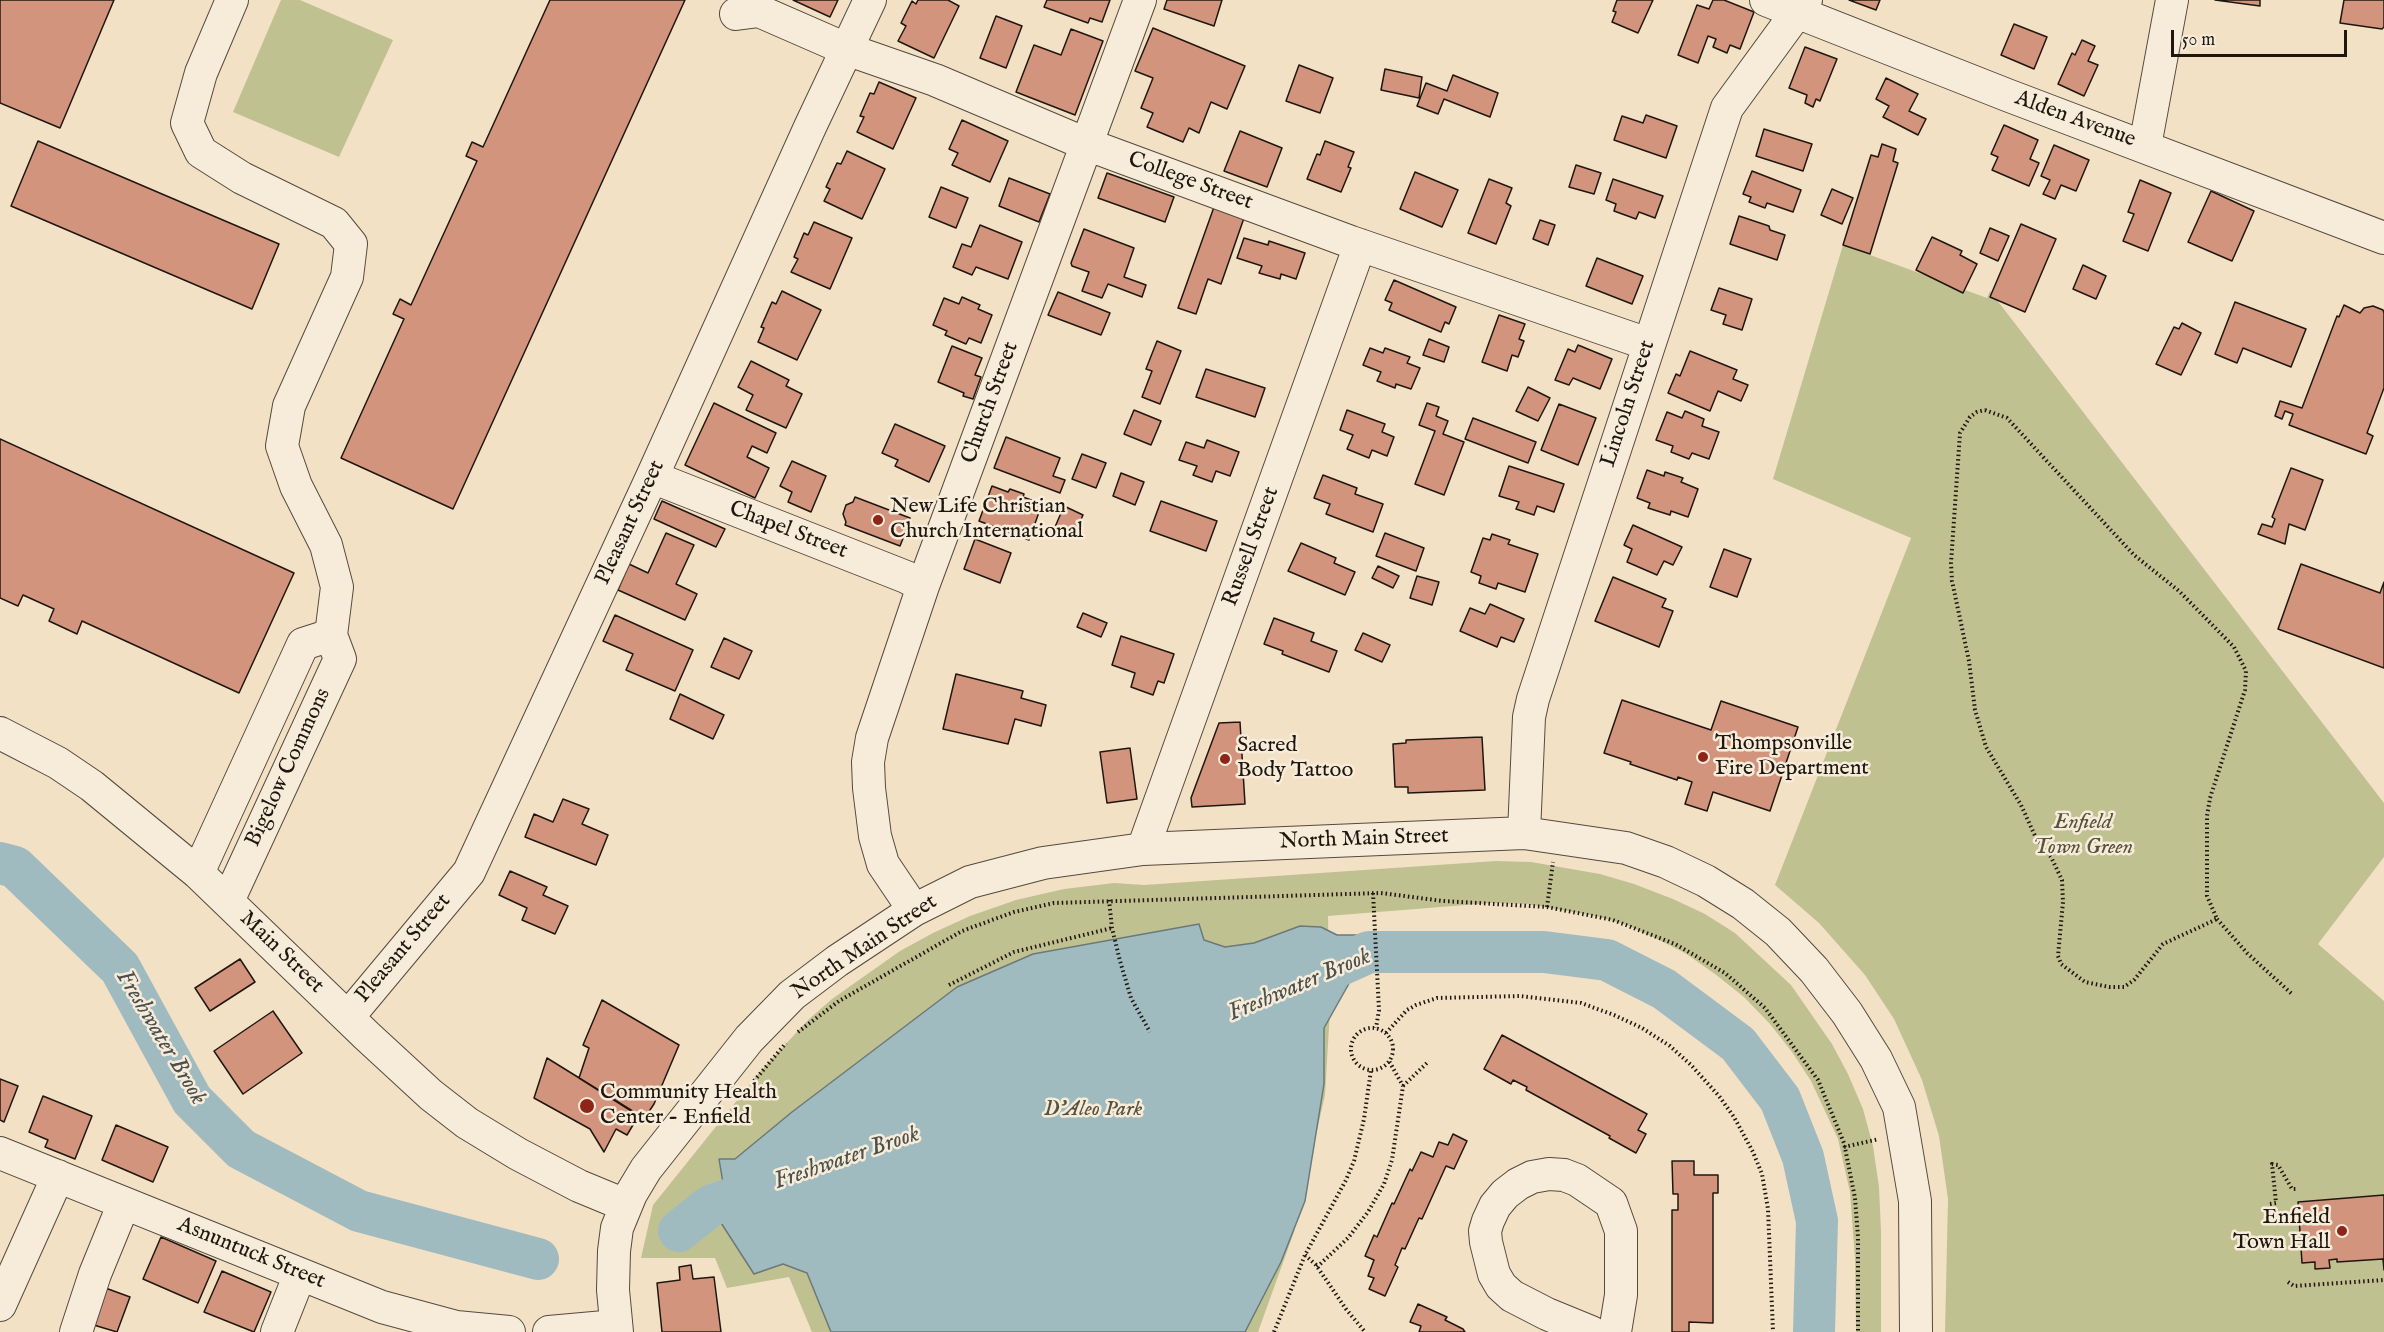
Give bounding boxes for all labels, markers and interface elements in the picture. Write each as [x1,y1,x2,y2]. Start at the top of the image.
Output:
scale bar [2174,18,2350,56]
text: 50 m [2182,29,2215,52]
street label: Alden Avenue [2011,86,2139,154]
street label: College Street [1124,147,1256,217]
street label: Lincoln Street [1596,337,1662,471]
street label: Church Street [957,339,1025,467]
street label: Pleasant Street [591,457,671,589]
street label: Russell Street [1218,484,1286,610]
place label: New Life Christian Church International [890,494,1083,546]
street label: Chapel Street [725,496,851,566]
marker: New Life Christian Church International [871,513,885,527]
street label: Bigelow Commons [241,684,337,852]
place label: Thompsonville Fire Department [1715,731,1869,782]
place label: Sacred Body Tattoo [1237,733,1353,784]
marker: Thompsonville Fire Department [1696,750,1710,764]
marker: Sacred Body Tattoo [1218,752,1232,766]
park label: Enfield Town Green [2033,810,2133,861]
street label: North Main Street [1279,824,1449,856]
street label: Pleasant Street [351,889,457,1009]
street label: North Main Street [787,890,943,1006]
street label: Main Street [233,906,329,1000]
water label: Freshwater Brook [1224,943,1376,1029]
water label: Freshwater Brook [108,965,212,1111]
place label: Community Health Center - Enfield [600,1080,777,1132]
marker: Community Health Center - Enfield [578,1097,596,1115]
park label: D'Aleo Park [1044,1097,1142,1123]
water label: Freshwater Brook [770,1121,924,1197]
place label: Enfield Town Hall [2233,1205,2330,1256]
street label: Asnuntuck Street [173,1212,329,1296]
marker: Enfield Town Hall [2335,1224,2349,1238]

